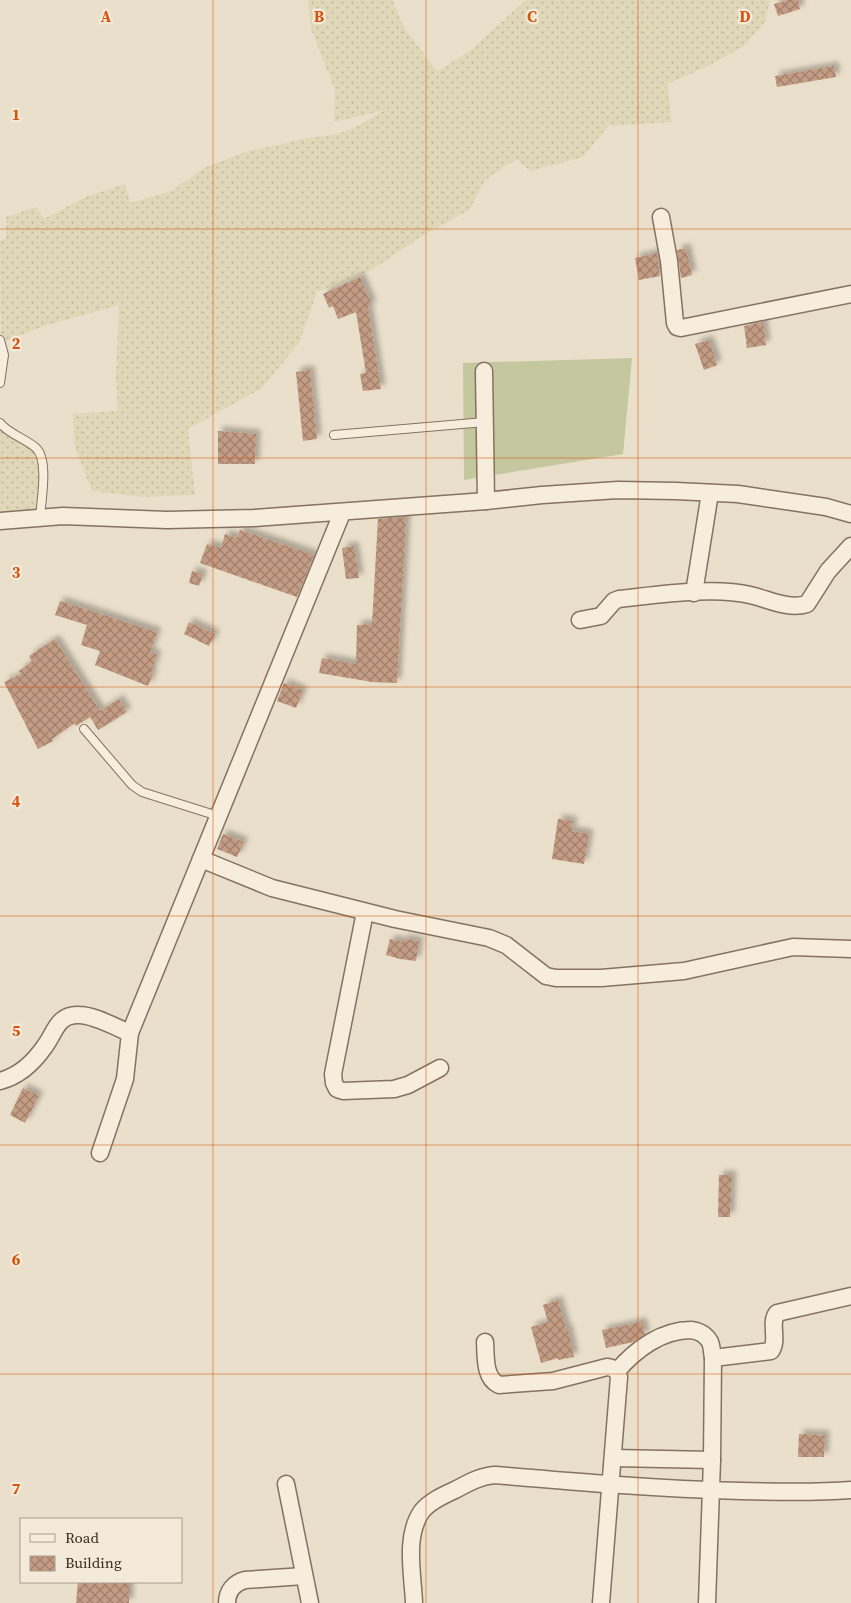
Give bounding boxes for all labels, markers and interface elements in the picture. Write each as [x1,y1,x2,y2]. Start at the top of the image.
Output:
text: A [101,5,112,27]
text: B [314,5,325,27]
text: C [527,5,537,27]
text: D [739,5,751,27]
text: 1 [12,103,20,125]
text: 2 [12,332,21,354]
text: 3 [12,561,21,583]
text: 4 [12,790,21,812]
text: 5 [12,1019,21,1041]
text: 6 [12,1248,21,1270]
text: 7 [12,1477,21,1499]
legend [20,1518,182,1583]
text: Road [65,1527,99,1548]
text: Building [65,1552,122,1573]

